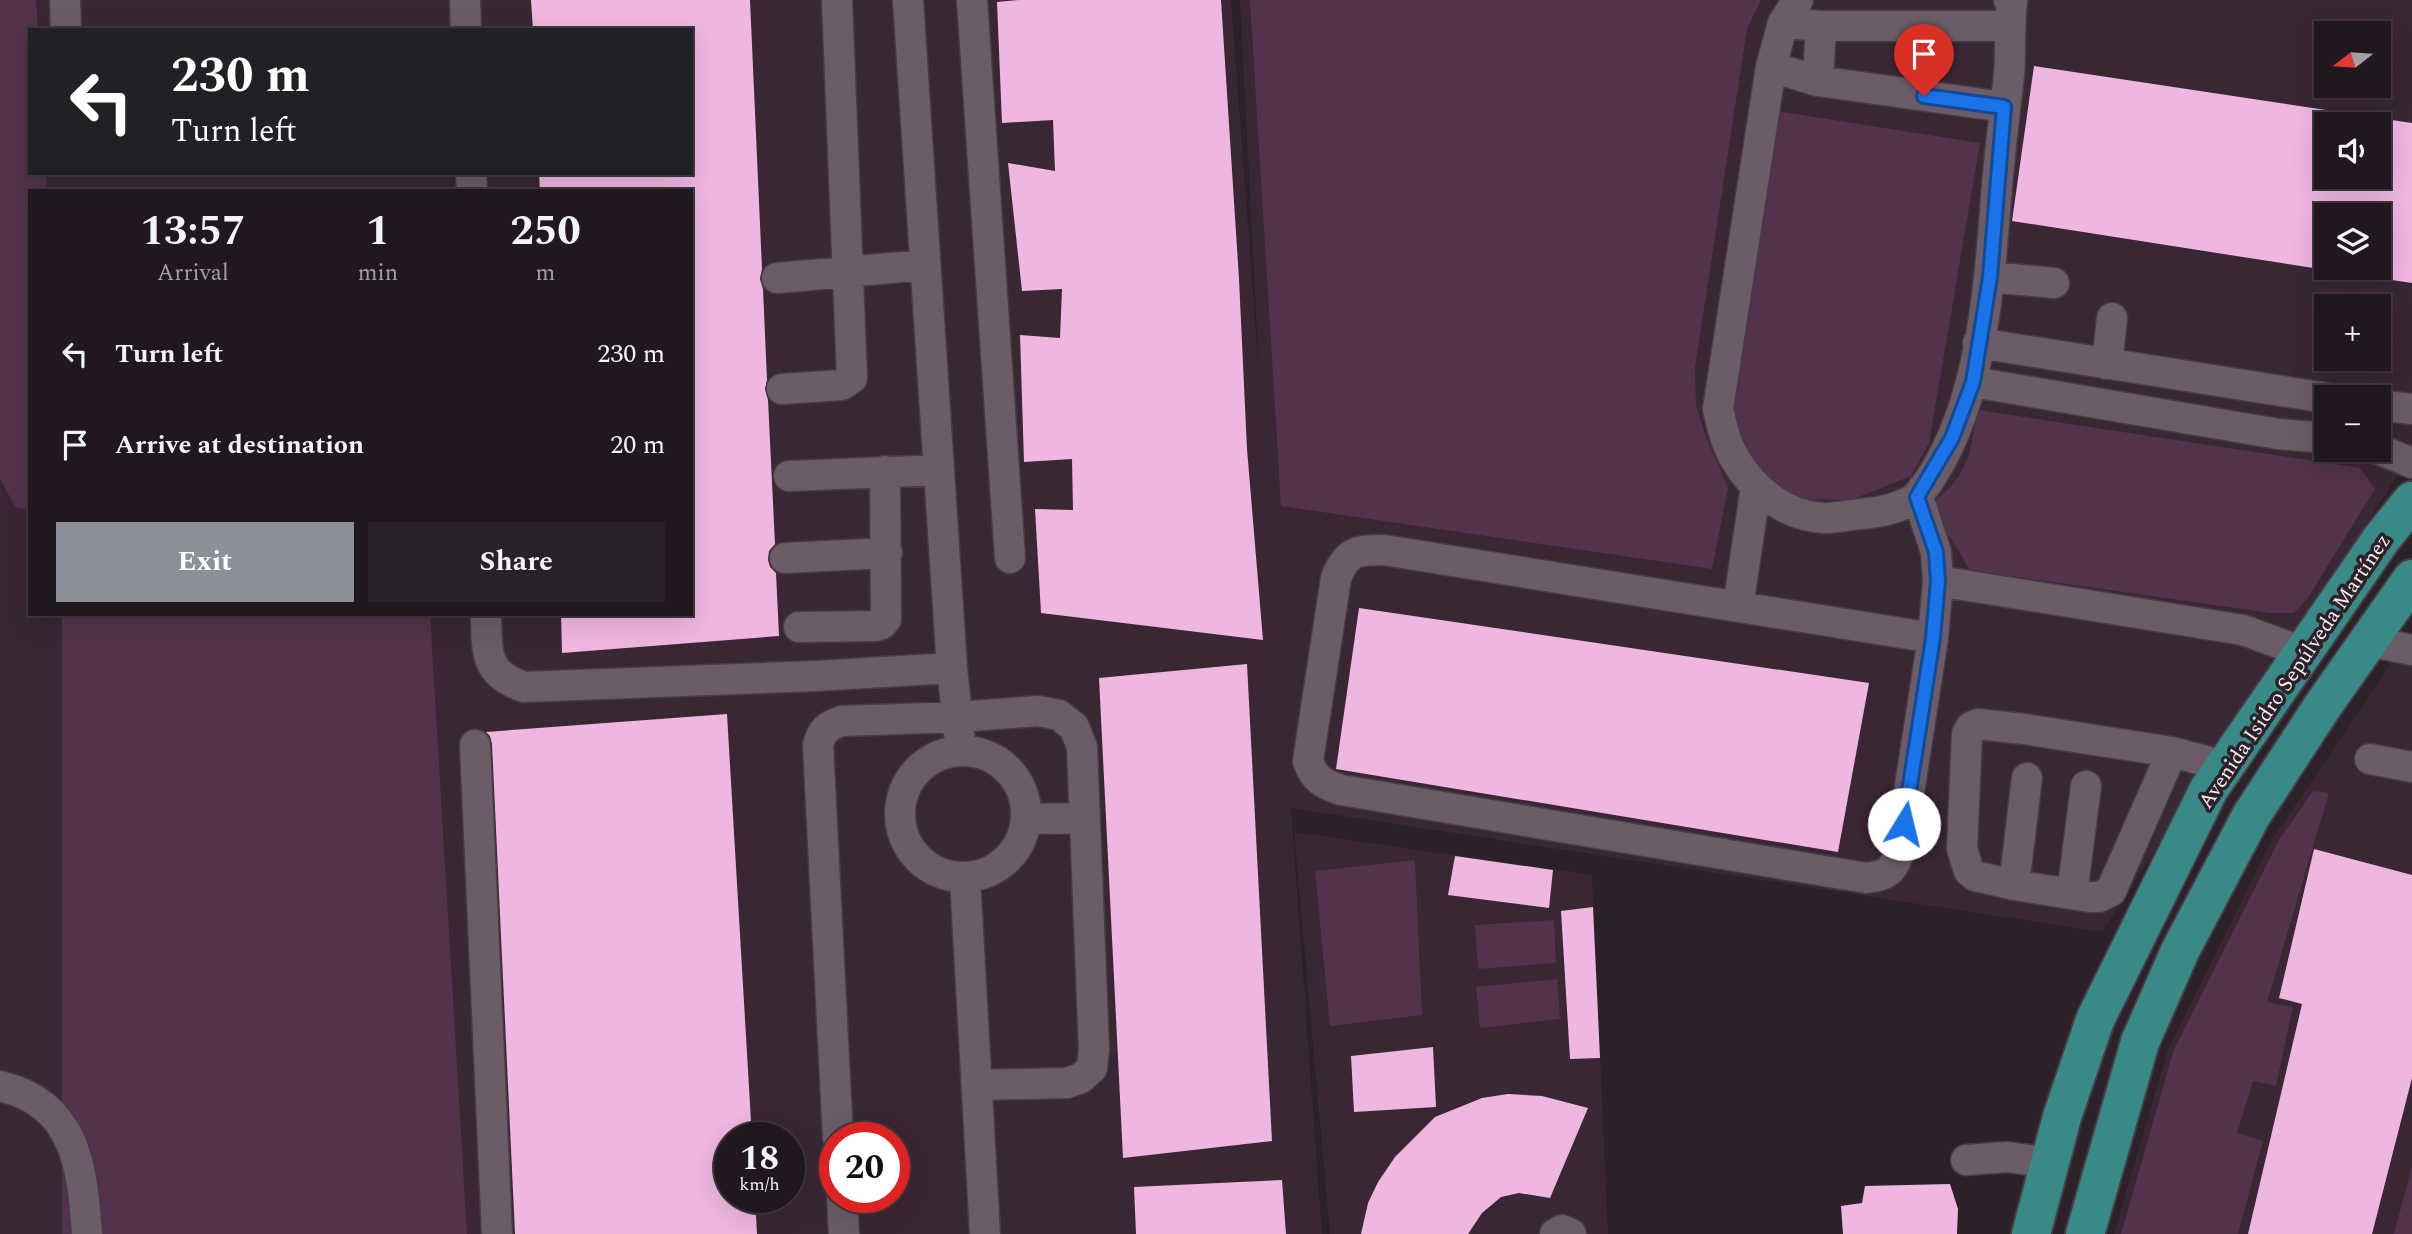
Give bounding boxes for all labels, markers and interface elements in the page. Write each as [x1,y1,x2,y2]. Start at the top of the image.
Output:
north arrow [2314,21,2390,98]
map controls [2314,21,2391,462]
pin [1894,24,1954,96]
icon: arrive [1905,35,1943,73]
text: 230 m [171,39,310,114]
icon: left [56,56,147,147]
text: Turn left [171,107,297,156]
button: sound [2314,112,2391,189]
text: 13:57 [140,200,246,263]
text: 1 [366,200,390,263]
text: 250 [510,200,581,263]
button: layers [2314,203,2391,280]
text: Arrival [157,256,229,291]
text: min [358,256,398,291]
text: m [536,256,555,291]
button: + [2314,294,2391,371]
text: Turn left [115,334,223,374]
text: 230 m [597,334,665,374]
icon: left [56,335,94,373]
button: − [2314,385,2391,462]
text: Arrive at destination [115,425,364,465]
text: 20 m [610,425,665,465]
icon: arrive [56,426,94,464]
button: Exit [56,522,354,602]
button: Share [368,522,665,602]
street label: Avenida Isidro Sepúlveda Martínez [2190,527,2399,816]
position arrow [1867,787,1941,861]
speed limit sign: 20 [819,1122,910,1213]
text: 18 [740,1132,779,1185]
text: km/h [739,1171,780,1198]

